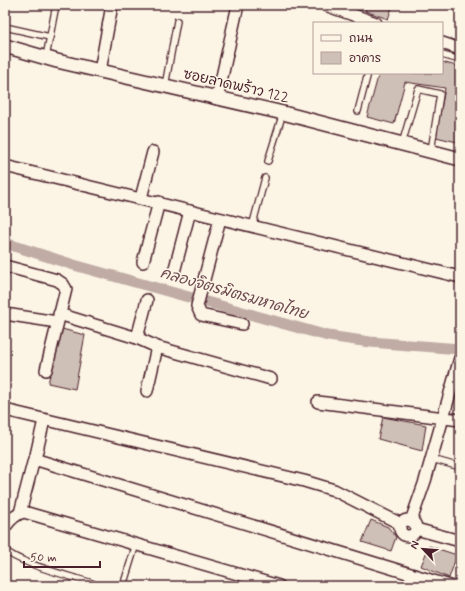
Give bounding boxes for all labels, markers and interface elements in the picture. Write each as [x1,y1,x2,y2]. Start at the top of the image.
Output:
legend [313,22,443,74]
text: ถนน [349,31,373,47]
text: อาคาร [349,51,381,67]
street label: ซอยลาดพร้าว 122 [181,65,291,107]
water label: คลองจิตรมิตรมหาดไทย [158,262,312,325]
north arrow [403,529,443,569]
text: N [407,539,423,551]
scale bar [24,543,100,569]
text: 50 m [30,550,57,566]

